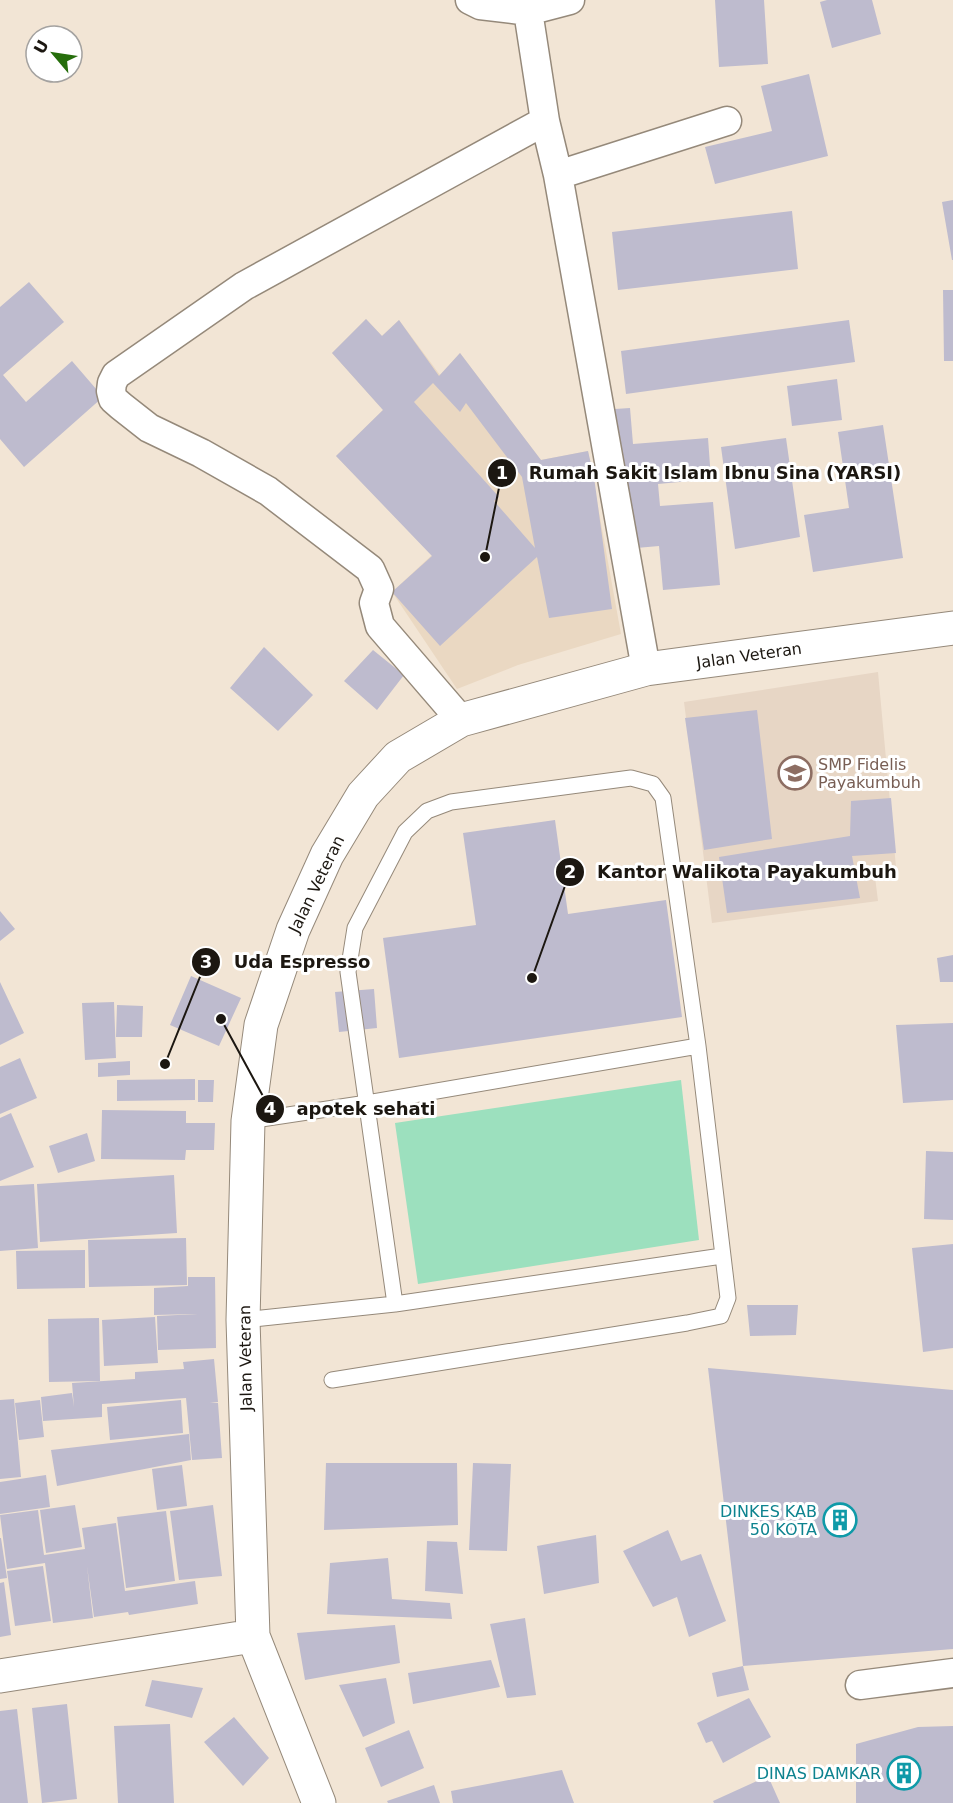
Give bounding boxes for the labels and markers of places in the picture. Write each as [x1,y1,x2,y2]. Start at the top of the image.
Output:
callout: Rumah Sakit Islam Ibnu Sina (YARSI) [487,455,914,491]
school or university icon: SMP Fidelis Payakumbuh [777,755,813,791]
place label: SMP Fidelis Payakumbuh [818,755,921,792]
callout: Kantor Walikota Payakumbuh [555,854,909,890]
callout: Uda Espresso [191,944,382,980]
callout: apotek sehati [255,1091,448,1127]
place label: DINKES KAB 50 KOTA [720,1502,817,1539]
building icon: DINKES KAB 50 KOTA [822,1502,858,1538]
building icon: DINAS DAMKAR [886,1755,922,1791]
place label: DINAS DAMKAR [757,1764,881,1783]

